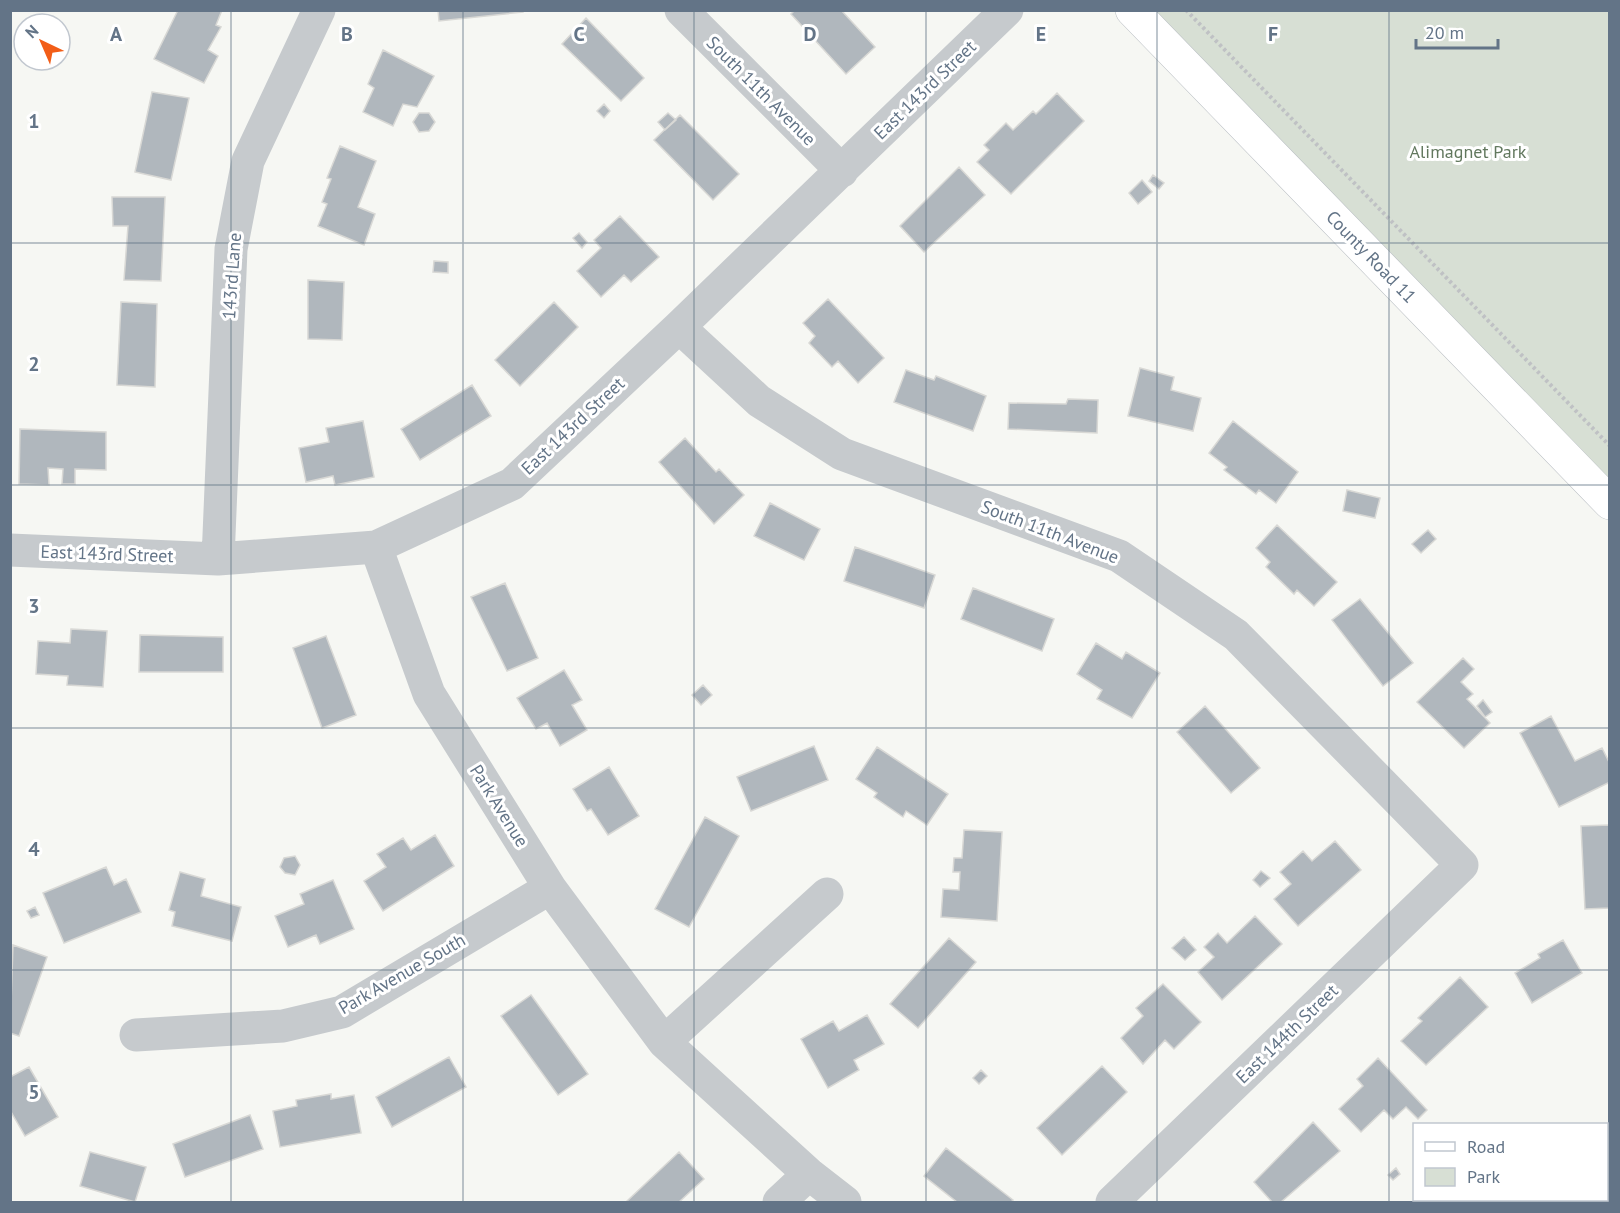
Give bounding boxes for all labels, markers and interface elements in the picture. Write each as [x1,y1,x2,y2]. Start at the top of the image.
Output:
north arrow [12,12,72,72]
scale bar [1416,12,1498,50]
text: N [21,20,42,42]
text: A [110,21,123,47]
text: B [341,21,353,47]
text: C [573,21,585,47]
text: D [804,21,817,47]
text: E [1036,21,1046,47]
text: F [1268,21,1278,47]
text: 20 m [1425,21,1464,44]
street label: South 11th Avenue [702,31,821,150]
street label: East 143rd Street [869,35,981,144]
text: 1 [28,108,40,134]
park label: Alimagnet Park [1410,140,1527,163]
street label: County Road 11 [1321,205,1421,308]
street label: 143rd Lane [217,232,246,320]
text: 2 [28,351,40,377]
street label: East 143rd Street [516,372,629,479]
street label: South 11th Avenue [978,495,1122,568]
street label: East 143rd Street [40,540,174,567]
text: 3 [28,593,40,619]
street label: Park Avenue [465,760,534,851]
text: 4 [28,836,40,862]
street label: Park Avenue South [334,928,469,1019]
street label: East 144th Street [1231,979,1343,1088]
text: 5 [28,1079,40,1105]
legend [1413,1123,1608,1201]
text: Road [1467,1135,1505,1158]
text: Park [1467,1165,1500,1188]

